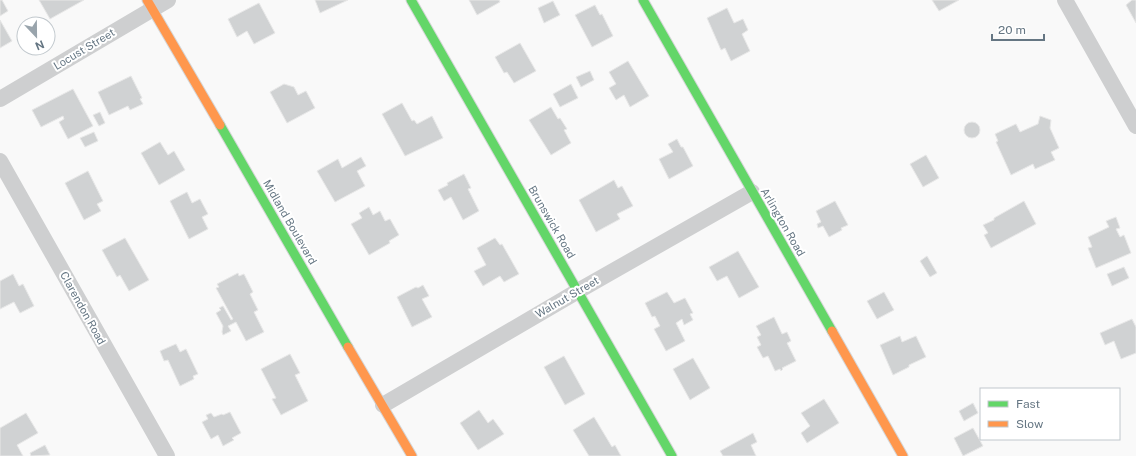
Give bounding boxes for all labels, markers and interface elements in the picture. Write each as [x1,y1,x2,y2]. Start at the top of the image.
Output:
north arrow [16,16,56,56]
scale bar [992,16,1044,42]
text: 20 m [998,23,1026,37]
street label: Locust Street [51,26,117,72]
text: N [34,38,46,52]
street label: Midland Boulevard [261,178,319,266]
street label: Brunswick Road [526,183,578,261]
street label: Arlington Road [759,186,807,258]
street label: Clarendon Road [58,269,108,347]
street label: Walnut Street [533,274,601,320]
legend [980,388,1120,440]
text: Fast [1016,397,1041,411]
text: Slow [1016,417,1044,431]

